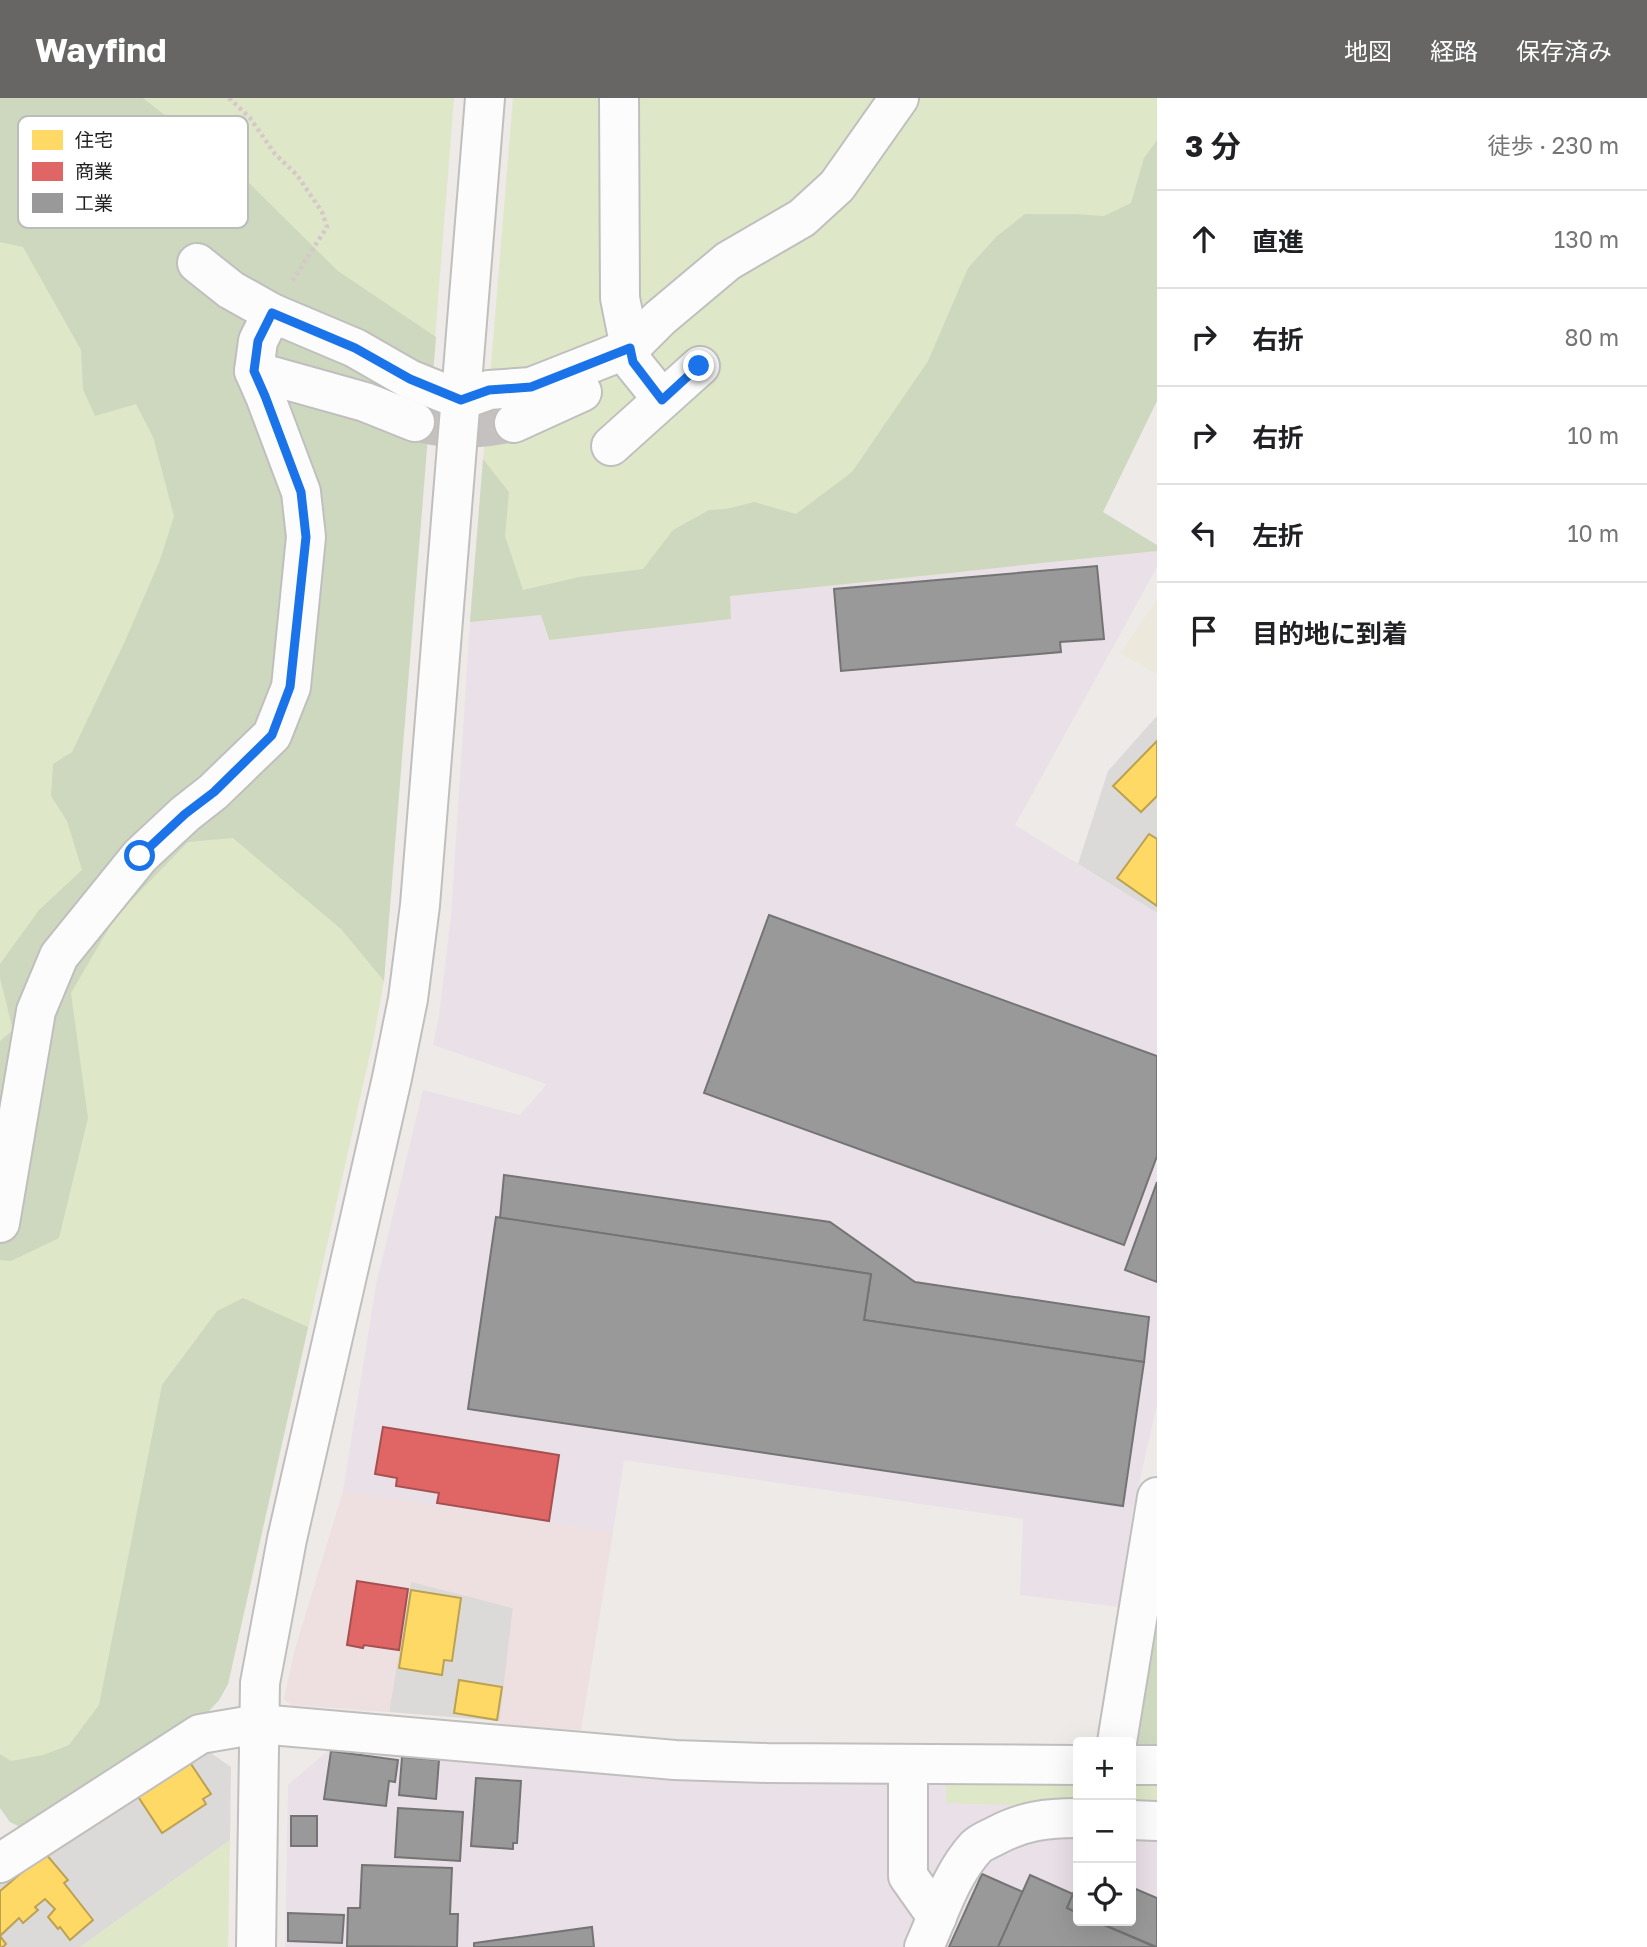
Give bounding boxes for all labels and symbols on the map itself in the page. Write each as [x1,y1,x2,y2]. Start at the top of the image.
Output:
legend [18,116,248,228]
text: 住宅 [75,128,113,151]
text: 商業 [75,159,113,182]
text: 工業 [75,191,113,214]
route end [683,350,714,381]
route start [124,840,155,871]

